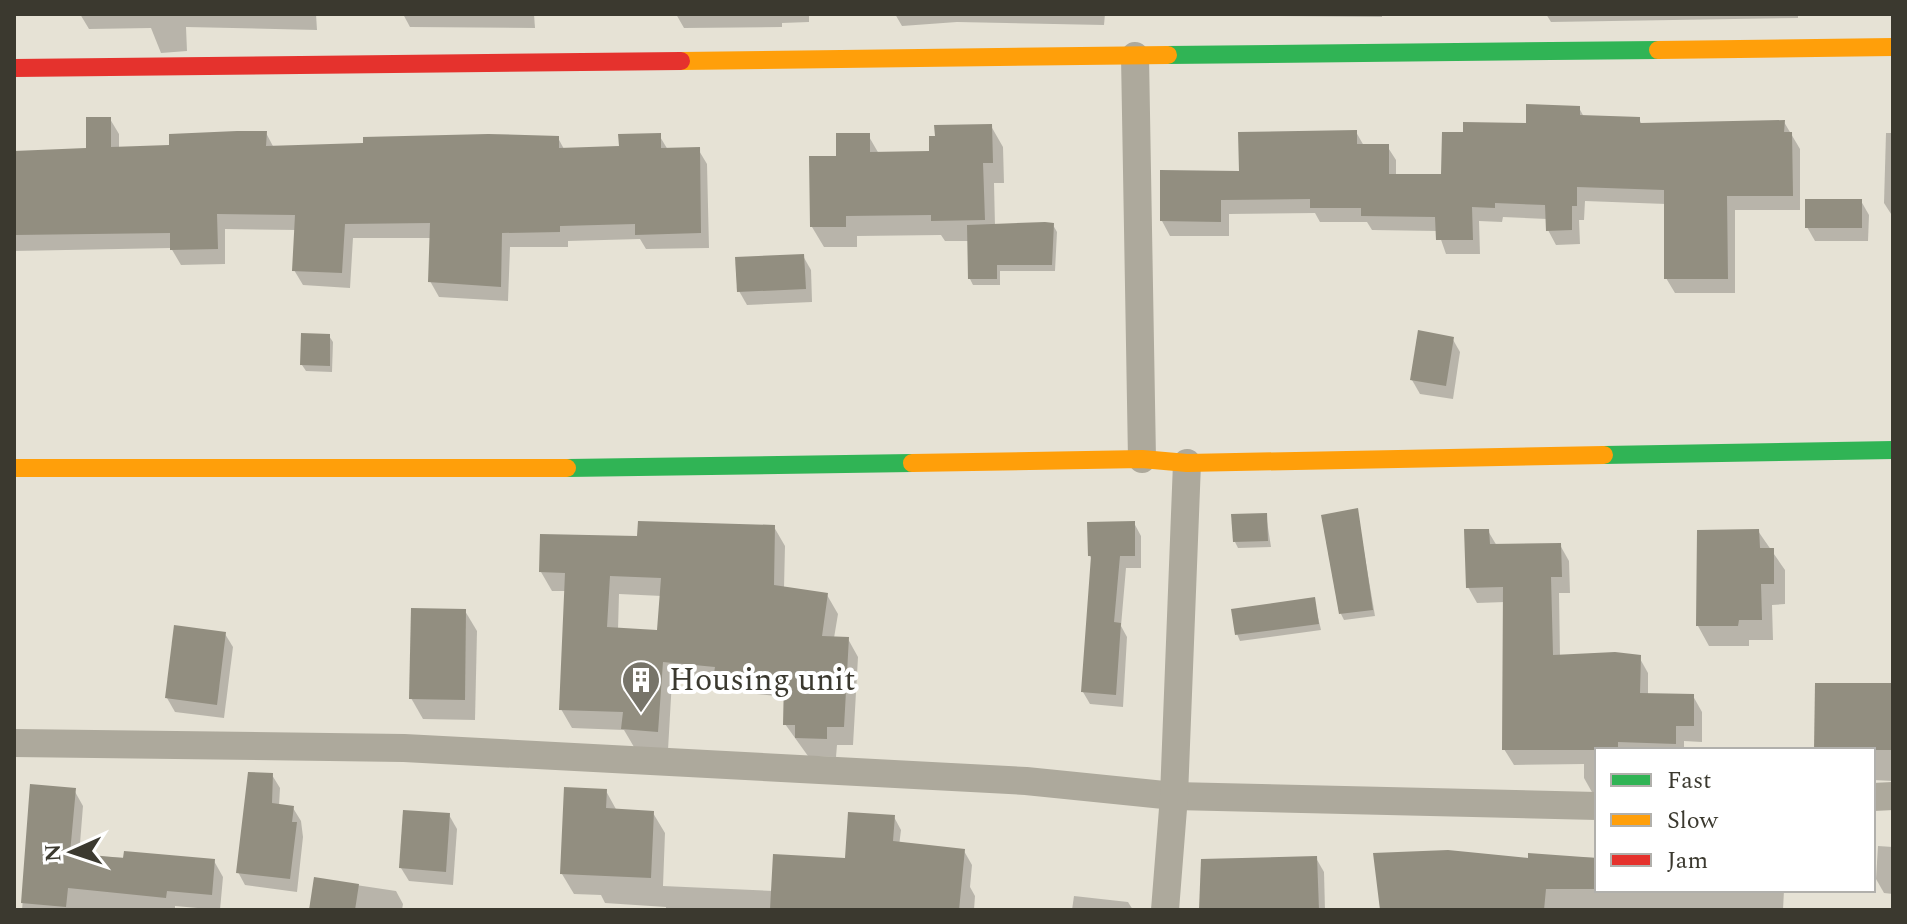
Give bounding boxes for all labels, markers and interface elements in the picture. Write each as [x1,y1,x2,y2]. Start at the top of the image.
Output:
place label: Housing unit [669,656,856,705]
building icon: Housing unit [620,659,662,714]
legend [1595,748,1875,892]
text: Fast [1667,763,1712,799]
text: Slow [1667,803,1719,839]
north arrow [32,812,112,892]
text: N [37,843,70,863]
text: Jam [1667,843,1708,879]

